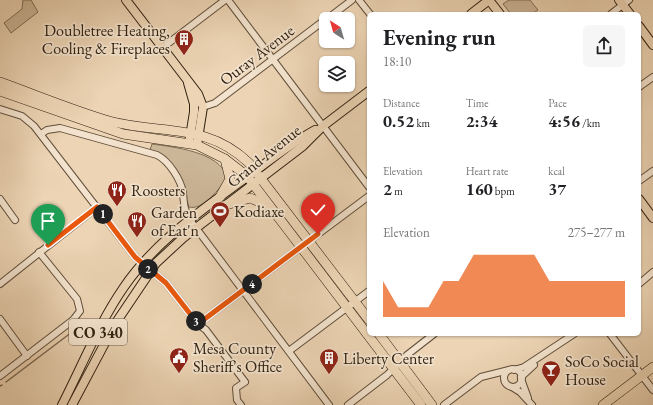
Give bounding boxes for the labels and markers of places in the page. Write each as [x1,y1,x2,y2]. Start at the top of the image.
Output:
place label: Doubletree Heating, Cooling & Fireplaces [42,20,170,59]
building icon: Doubletree Heating, Cooling & Fireplaces [173,28,195,56]
restaurant icon: Roosters [106,179,128,207]
place label: Roosters [131,180,185,201]
pin [301,193,335,234]
sports icon: Kodiaxe [209,200,231,228]
place label: Kodiaxe [234,201,284,222]
place label: Garden of Eat'n [151,202,199,241]
pin [31,204,65,245]
pin: 1 [93,204,113,224]
restaurant icon: Garden of Eat'n [126,210,148,238]
pin: 2 [138,259,158,279]
pin: 4 [242,274,262,294]
pin: 3 [186,311,206,331]
place label: Mesa County Sheriff's Office [193,338,282,377]
public building icon: Mesa County Sheriff's Office [168,346,190,374]
building icon: Liberty Center [318,347,340,375]
place label: Liberty Center [343,348,435,369]
place label: SoCo Social House [565,351,639,390]
bar icon: SoCo Social House [540,359,562,387]

